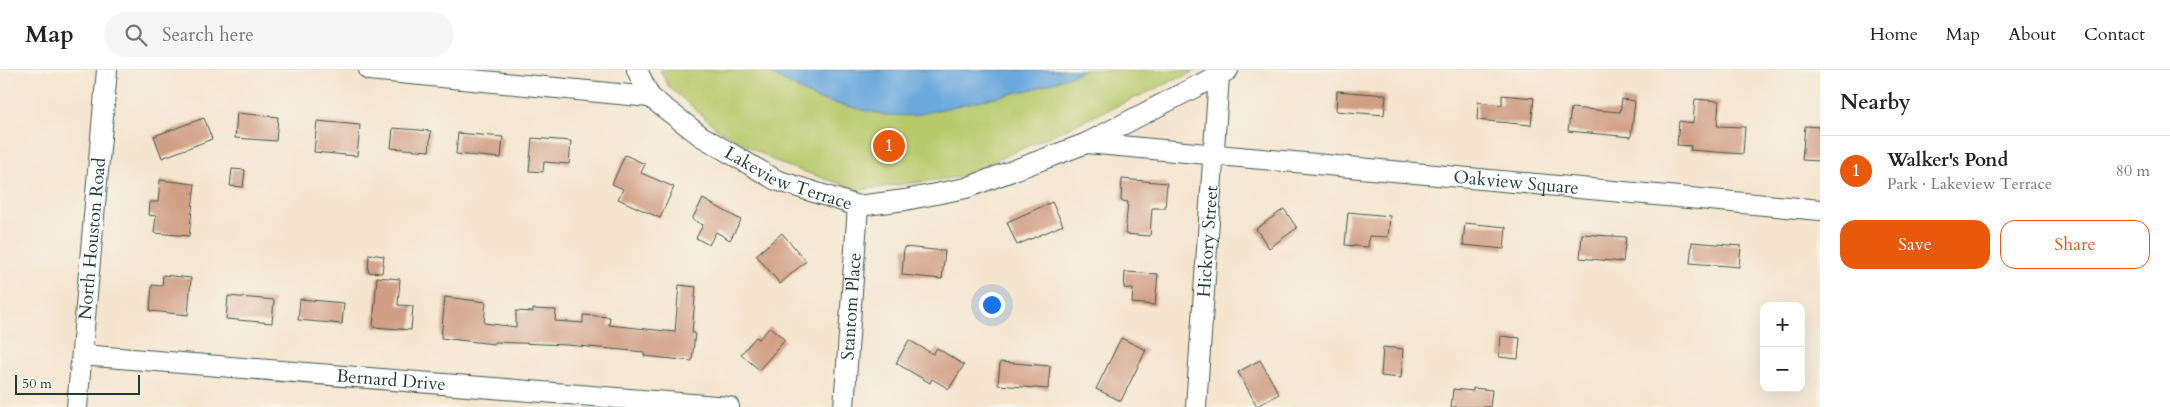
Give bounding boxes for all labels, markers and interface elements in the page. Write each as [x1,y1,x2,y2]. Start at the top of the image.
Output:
search box [104,12,454,57]
text: Map [25,18,74,51]
icon: search [122,21,150,49]
text: Search here [162,22,254,48]
text: Home [1870,22,1918,47]
text: Map [1946,22,1980,47]
text: About [2008,22,2056,47]
text: Contact [2084,22,2145,47]
text: Nearby [1840,88,1911,117]
pin: 1 [873,127,905,165]
street label: Lakeview Terrace [720,140,855,216]
text: Walker's Pond [1887,147,2008,173]
street label: North Houston Road [72,156,112,321]
text: 1 [1852,160,1860,182]
text: 80 m [2116,160,2150,182]
street label: Oakview Square [1452,164,1580,200]
text: Park · Lakeview Terrace [1887,173,2052,195]
street label: Hickory Street [1191,184,1224,298]
button: Save [1840,220,1990,269]
button: Share [2000,220,2150,269]
street label: Stantom Place [835,252,867,361]
your location [979,292,1005,318]
map controls [1760,302,1805,392]
button: + [1760,302,1805,347]
button: − [1760,347,1805,392]
street label: Bernard Drive [335,363,447,397]
scale bar [15,372,140,395]
text: 50 m [22,374,52,393]

